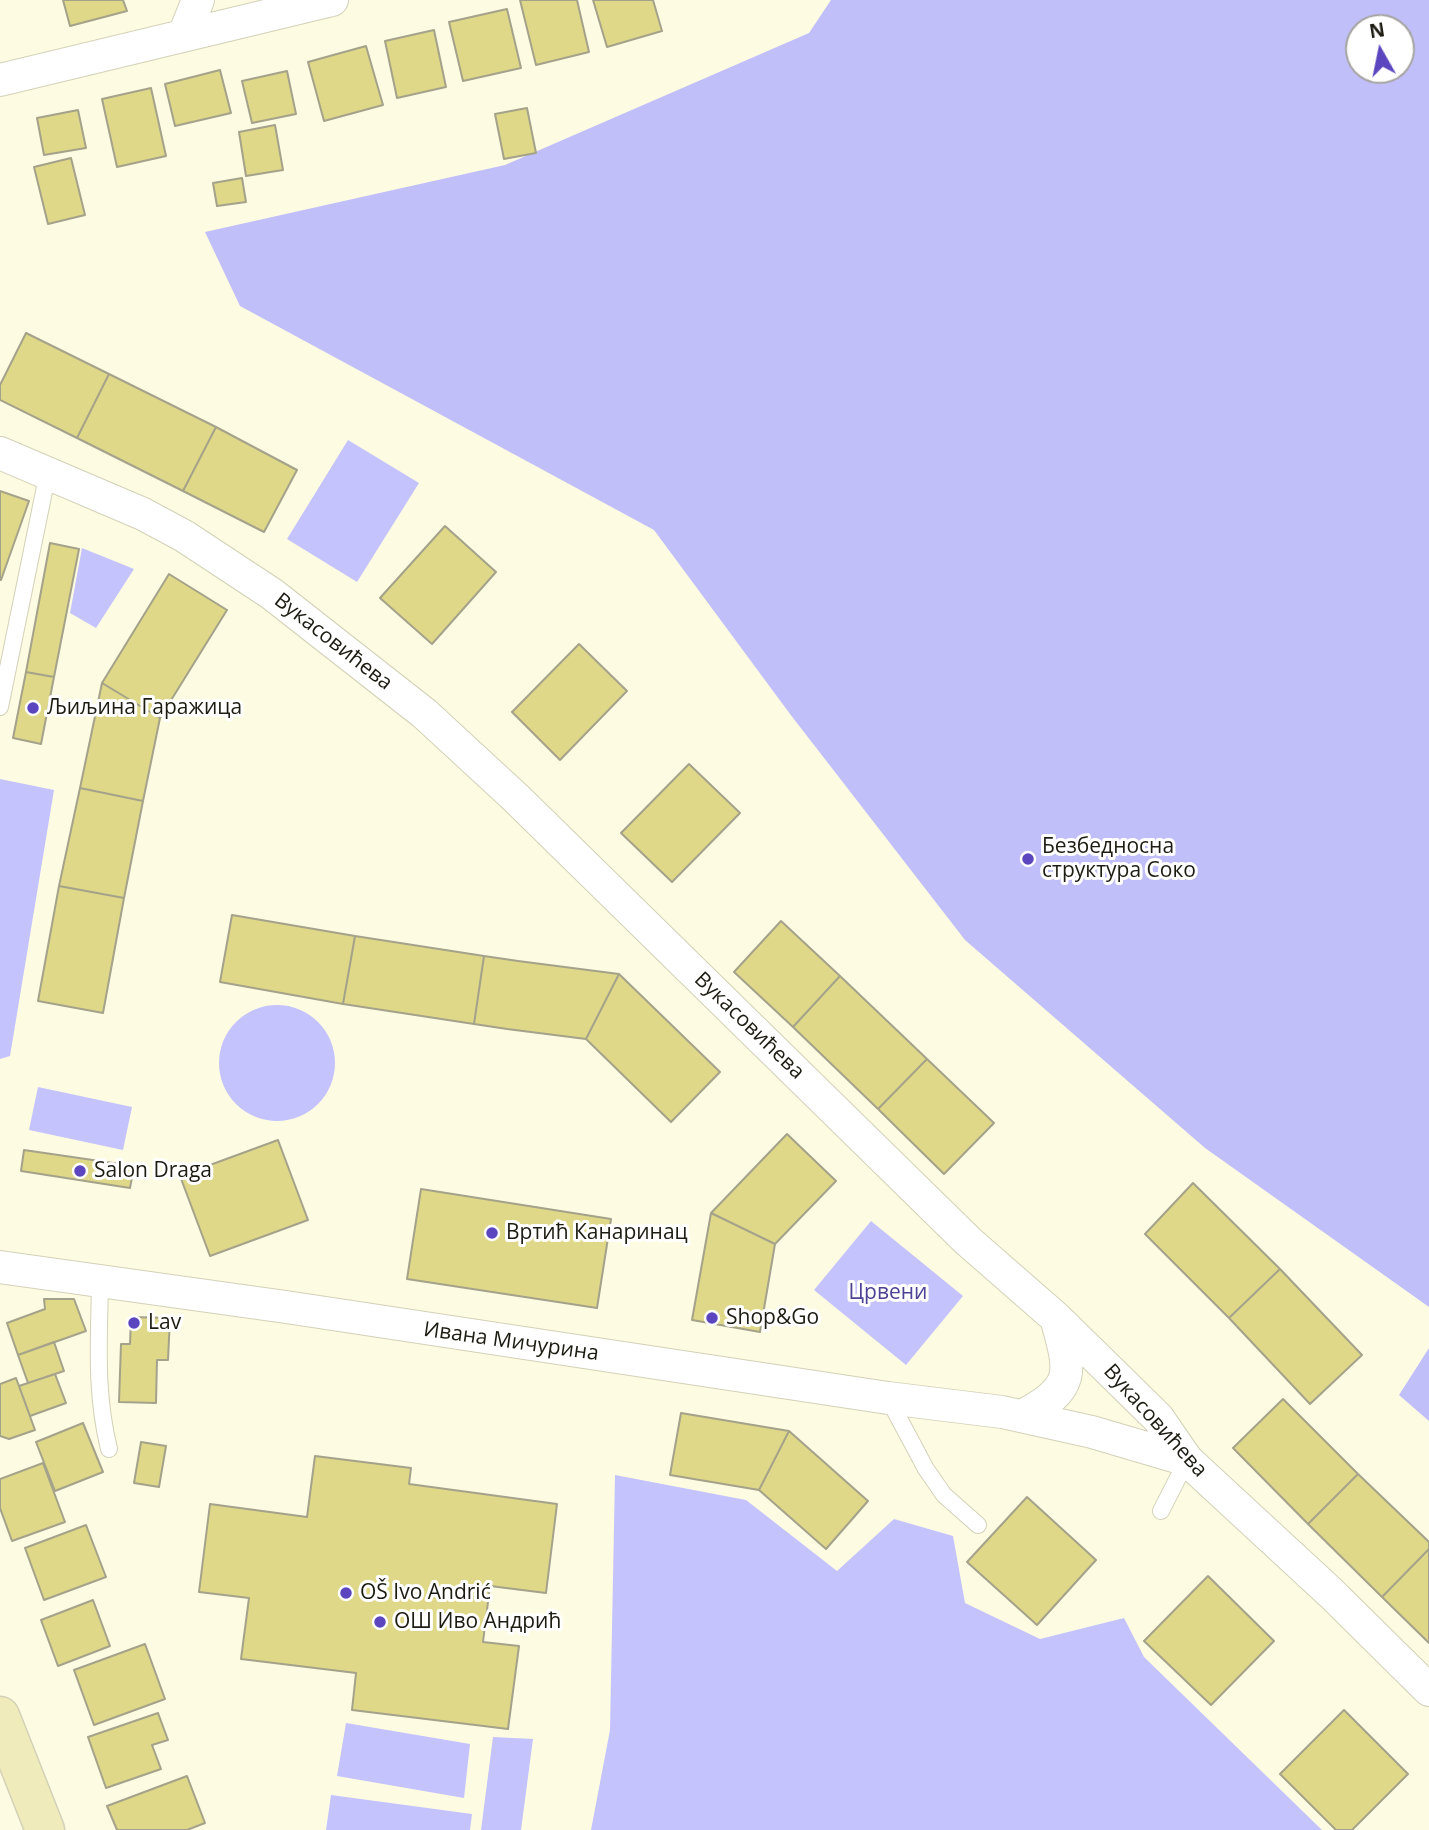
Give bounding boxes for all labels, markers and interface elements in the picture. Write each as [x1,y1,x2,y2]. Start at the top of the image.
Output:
north arrow [1345,14,1415,84]
text: N [1367,16,1387,44]
street label: Вукасовићева [269,588,397,696]
place label: Љиљина Гаражица [47,695,242,721]
marker: Љиљина Гаражица [25,700,41,716]
place label: Безбедносна структура Соко [1042,834,1196,884]
marker: Безбедносна структура Соко [1020,851,1036,867]
street label: Вукасовићева [689,967,809,1085]
place label: Salon Draga [94,1158,212,1184]
marker: Salon Draga [72,1163,88,1179]
place label: Вртић Канаринац [506,1220,688,1246]
marker: Вртић Канаринац [484,1225,500,1241]
park label: Црвени [849,1280,927,1306]
place label: Shop&Go [726,1305,819,1331]
place label: Lav [148,1310,181,1336]
marker: Shop&Go [704,1310,720,1326]
marker: Lav [126,1315,142,1331]
street label: Ивана Мичурина [422,1317,600,1367]
street label: Вукасовићева [1098,1359,1212,1483]
place label: OŠ Ivo Andrić [360,1580,491,1606]
marker: OŠ Ivo Andrić [338,1585,354,1601]
place label: ОШ Иво Андрић [394,1609,561,1635]
marker: ОШ Иво Андрић [372,1614,388,1630]

